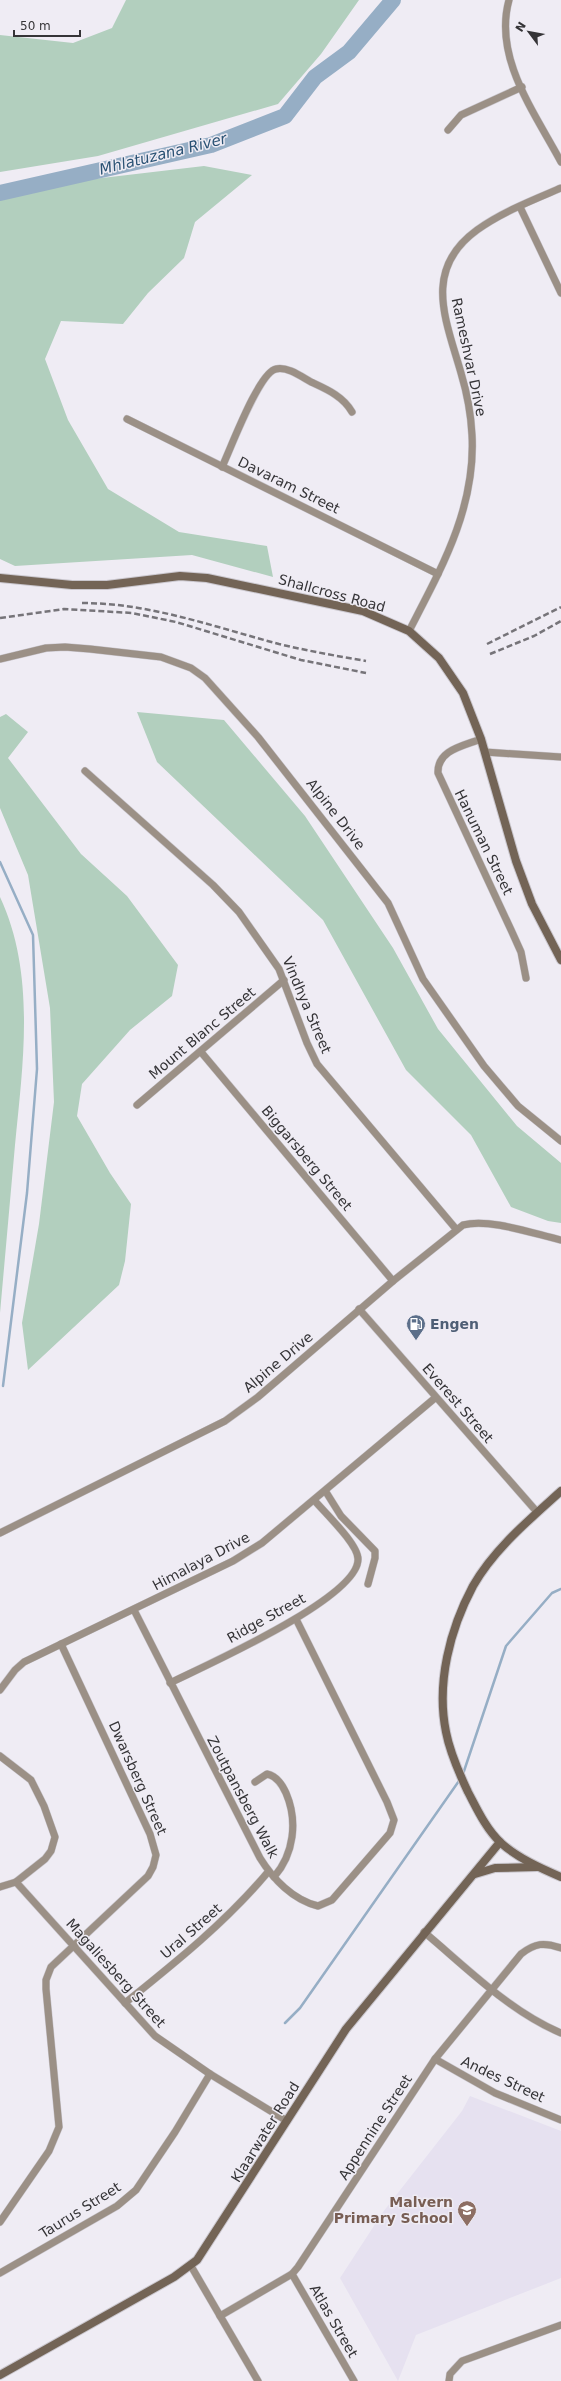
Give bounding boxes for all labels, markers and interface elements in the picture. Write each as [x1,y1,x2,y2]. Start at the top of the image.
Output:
scale bar [14,12,80,38]
north arrow [509,12,549,52]
text: 50 m [20,19,51,33]
text: N [513,20,529,34]
water label: Mhlatuzana River [97,129,229,179]
street label: Rameshvar Drive [449,296,489,418]
street label: Davaram Street [236,453,343,517]
street label: Shallcross Road [277,571,387,615]
street label: Alpine Drive [303,775,369,853]
street label: Hanuman Street [452,787,517,898]
street label: Vindhya Street [279,954,335,1056]
street label: Mount Blanc Street [146,983,259,1082]
street label: Biggarsberg Street [259,1102,356,1214]
fuel station icon: Engen [405,1313,427,1341]
place label: Engen [430,1316,479,1332]
street label: Alpine Drive [240,1328,316,1396]
street label: Everest Street [419,1360,497,1446]
street label: Himalaya Drive [150,1529,252,1593]
street label: Ridge Street [224,1590,308,1646]
street label: Dwarsberg Street [106,1719,170,1838]
street label: Zoutpansberg Walk [204,1733,282,1862]
street label: Ural Street [157,1900,225,1962]
street label: Magaliesberg Street [63,1915,169,2031]
street label: Andes Street [459,2053,548,2106]
street label: Appennine Street [335,2071,415,2183]
street label: Klaarwater Road [228,2079,302,2185]
street label: Taurus Street [36,2178,124,2242]
place label: Malvern Primary School [334,2194,453,2226]
school or university icon: Malvern Primary School [456,2199,478,2227]
street label: Atlas Street [307,2282,362,2361]

